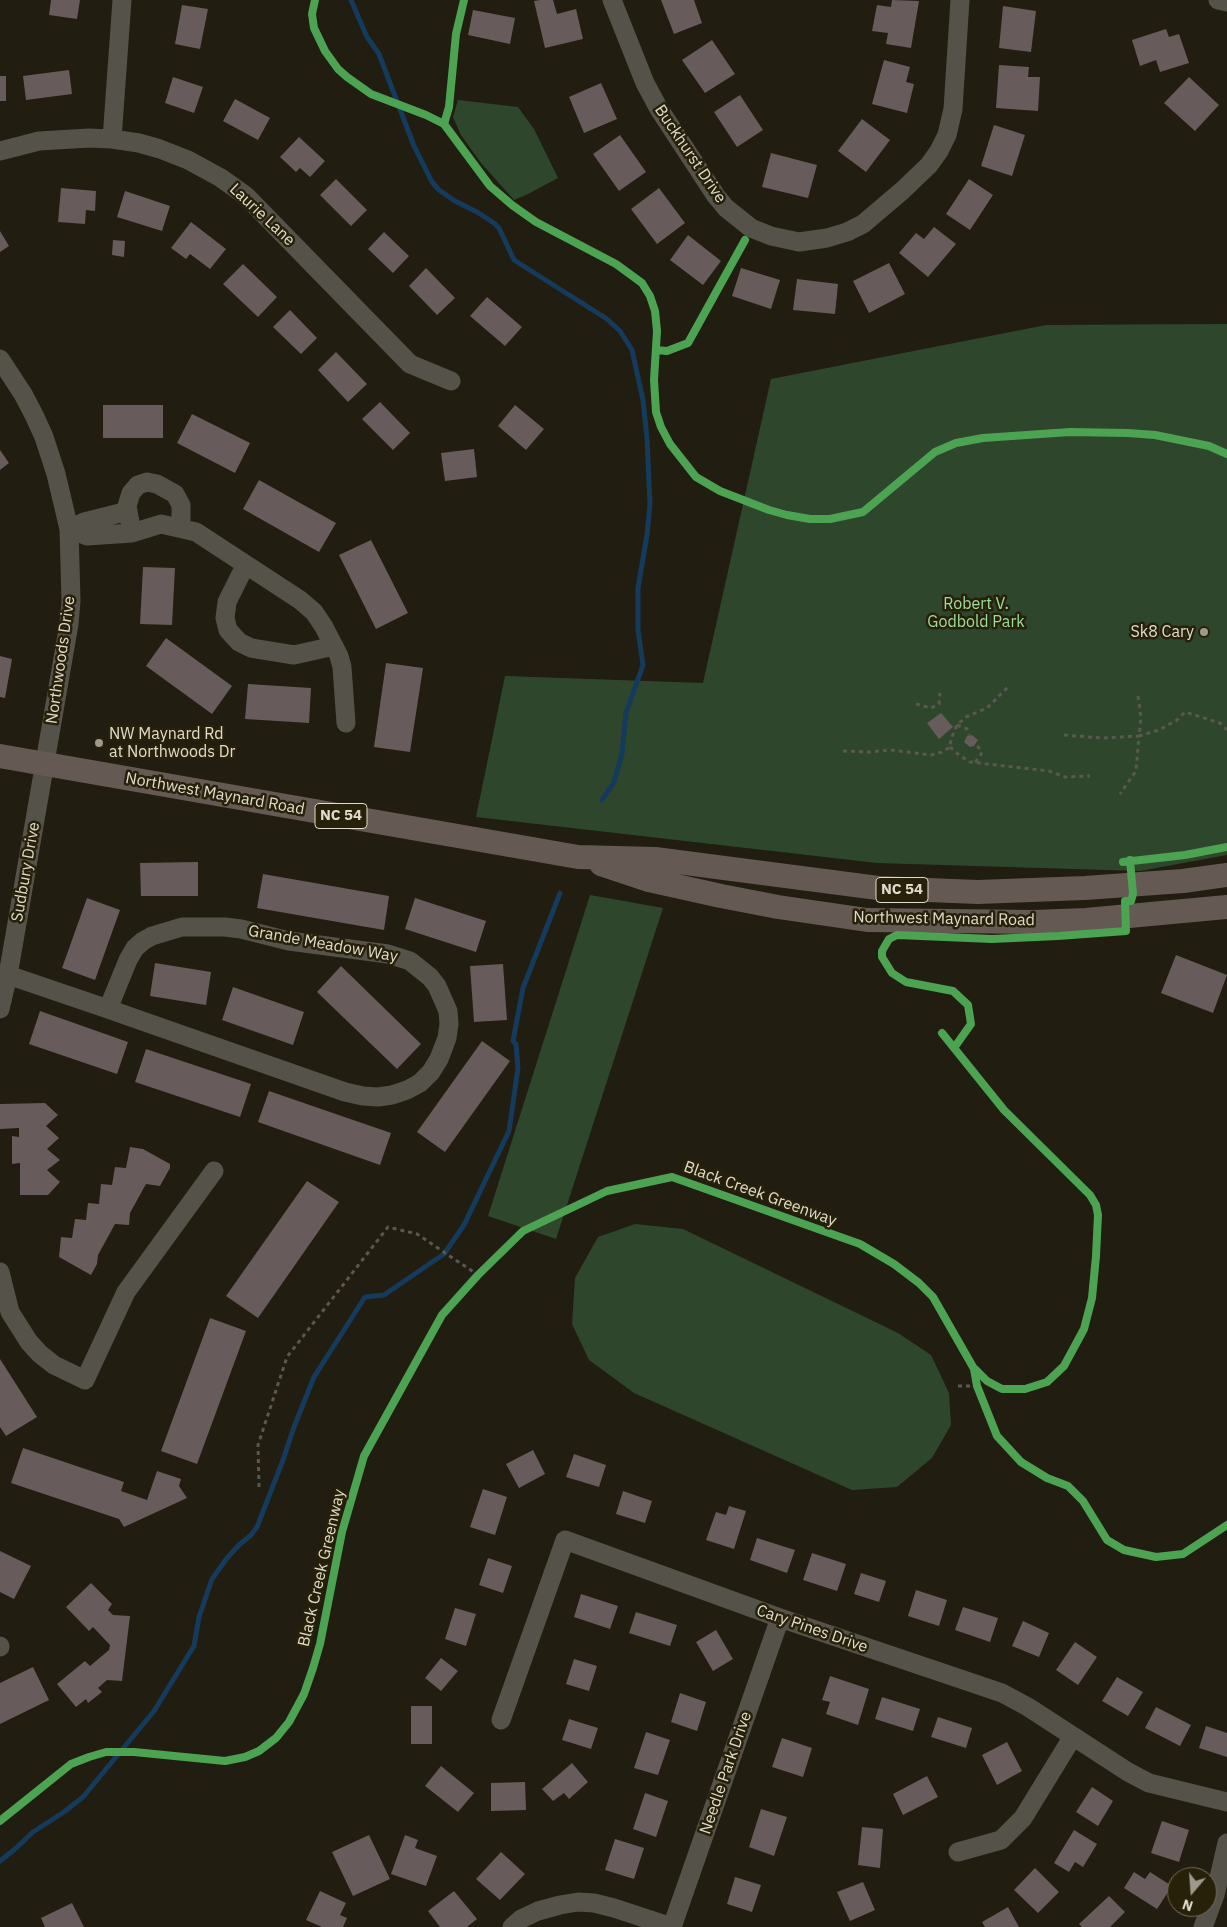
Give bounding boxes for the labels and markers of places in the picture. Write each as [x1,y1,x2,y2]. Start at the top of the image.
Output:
place label: Sk8 Cary [1130,622,1194,642]
marker: Sk8 Cary [1198,626,1210,638]
place label: NW Maynard Rd at Northwoods Dr [109,724,235,762]
marker: NW Maynard Rd at Northwoods Dr [93,737,105,749]

